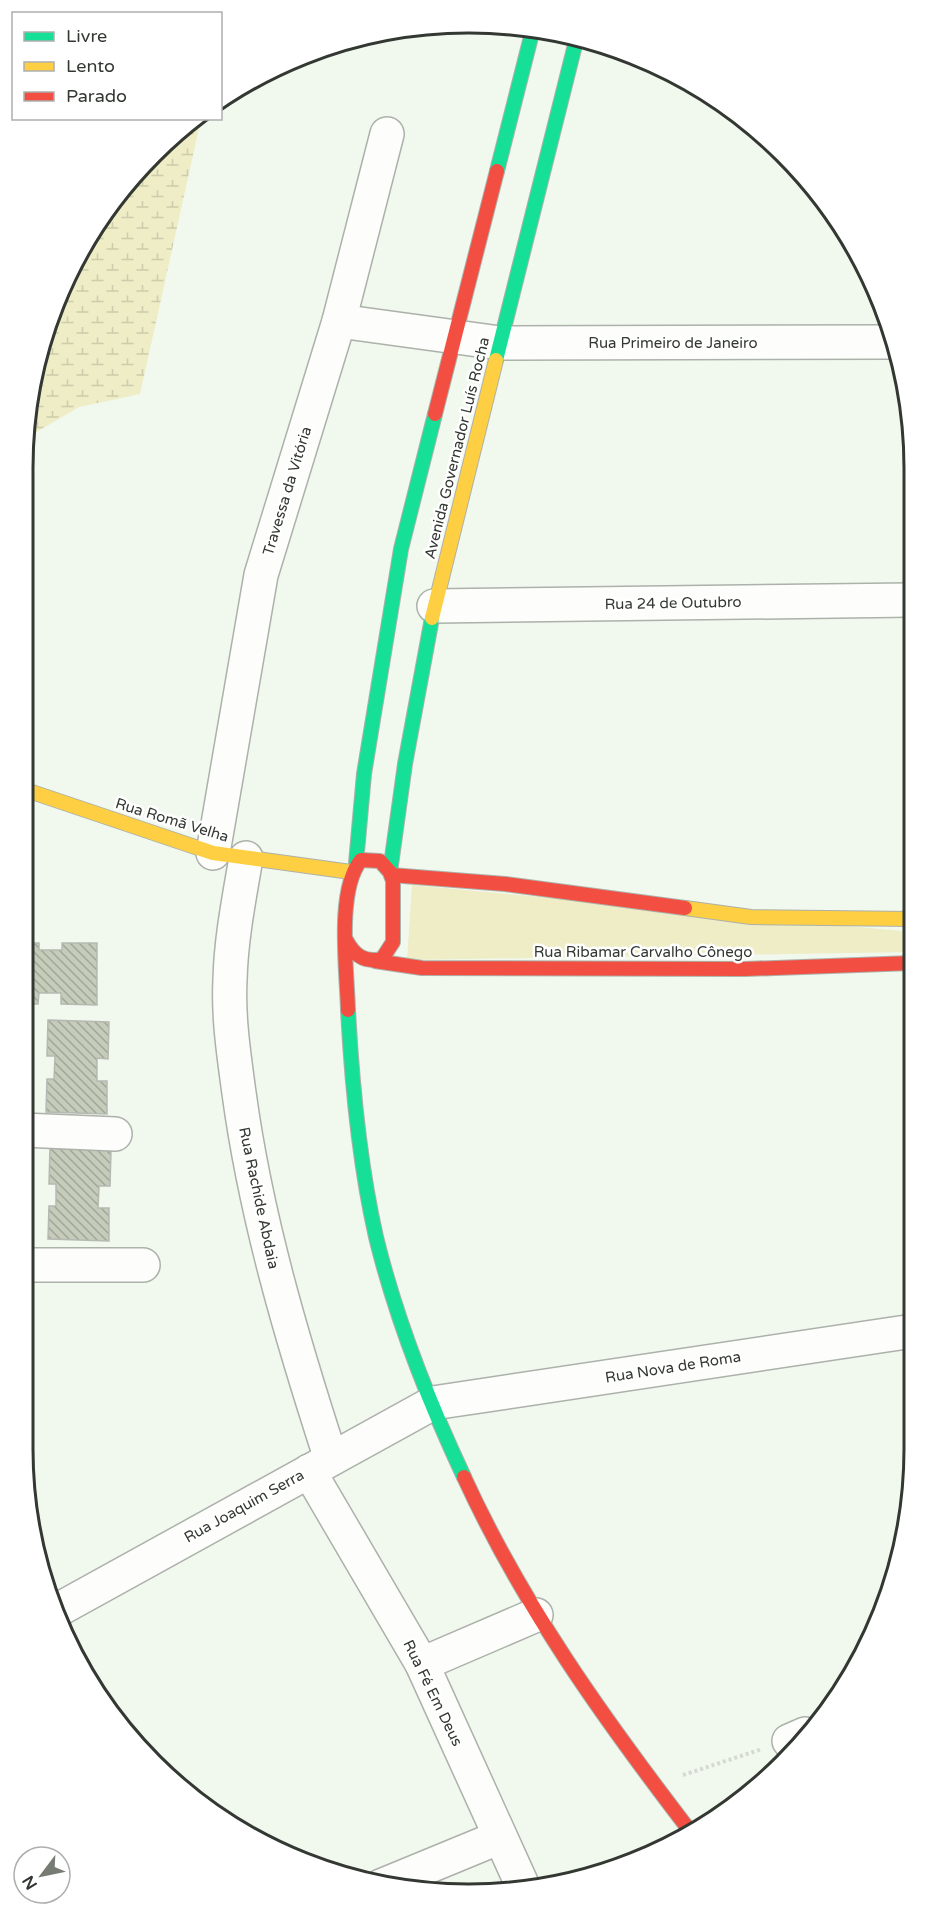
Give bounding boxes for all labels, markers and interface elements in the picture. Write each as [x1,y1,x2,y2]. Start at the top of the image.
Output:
legend [12,12,222,120]
text: Livre [66,25,107,47]
text: Lento [66,55,115,77]
text: Parado [66,85,127,107]
street label: Rua Primeiro de Janeiro [588,334,758,352]
street label: Avenida Governador Luís Rocha [421,335,493,561]
street label: Travessa da Vitória [259,424,315,558]
street label: Rua 24 de Outubro [604,593,742,613]
street label: Rua Romã Velha [113,794,231,846]
street label: Rua Ribamar Carvalho Cônego [534,943,752,961]
street label: Rua Rachide Abdaia [235,1125,283,1271]
street label: Rua Nova de Roma [604,1347,742,1387]
street label: Rua Joaquim Serra [181,1466,307,1546]
street label: Rua Fé Em Deus [399,1637,467,1749]
north arrow [12,1845,72,1905]
text: N [18,1872,42,1893]

